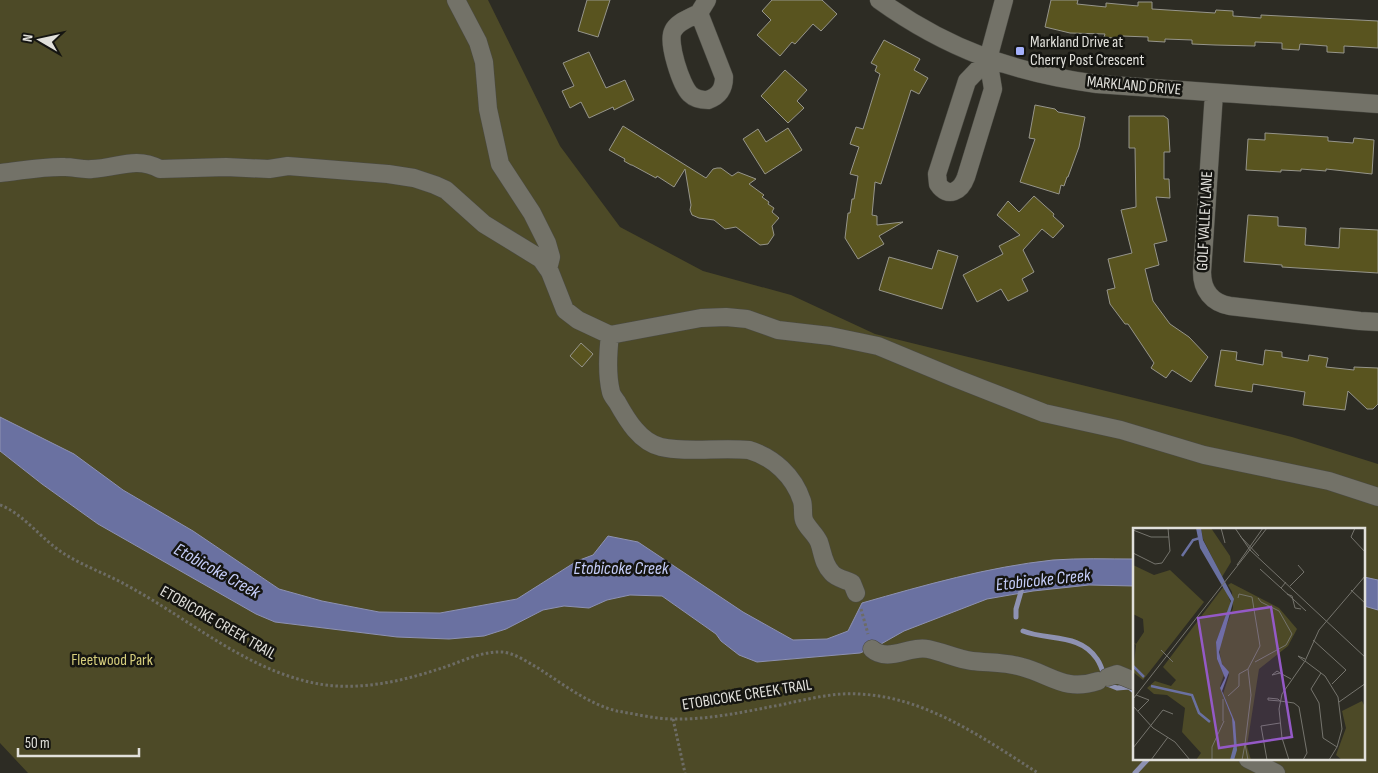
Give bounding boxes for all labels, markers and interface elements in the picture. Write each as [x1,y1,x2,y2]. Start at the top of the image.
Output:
north arrow [15,15,65,65]
text: N [19,33,37,43]
place label: Markland Drive at Cherry Post Crescent [1030,33,1145,70]
marker: Markland Drive at Cherry Post Crescent [1014,45,1026,57]
street label: MARKLAND DRIVE [1086,72,1182,100]
street label: GOLF VALLEY LANE [1193,171,1217,271]
inset map [1133,528,1366,760]
water label: Etobicoke Creek [170,539,265,604]
water label: Etobicoke Creek [573,558,670,579]
water label: Etobicoke Creek [995,564,1093,595]
street label: ETOBICOKE CREEK TRAIL [157,582,279,664]
park label: Fleetwood Park [71,651,153,670]
street label: ETOBICOKE CREEK TRAIL [681,675,813,715]
scale bar [18,726,139,758]
text: 50 m [25,734,50,753]

